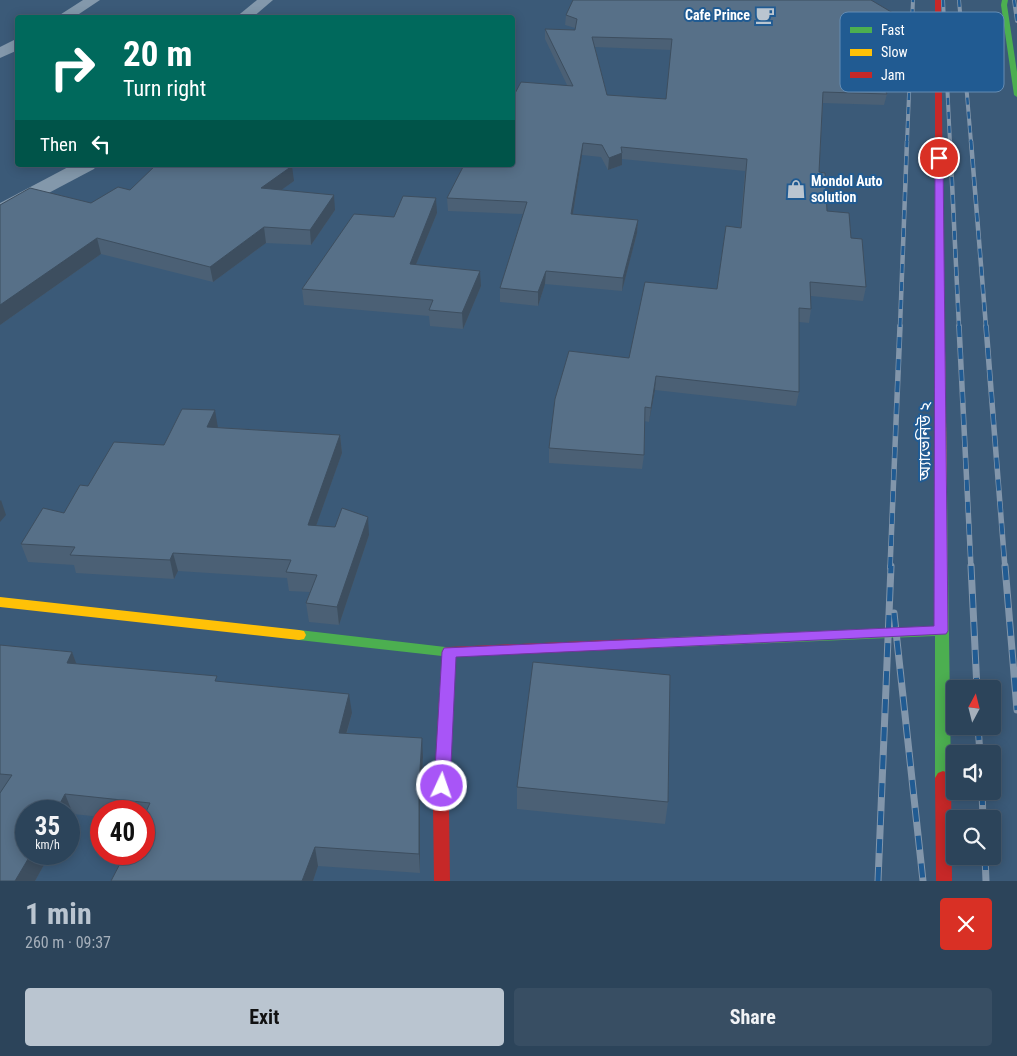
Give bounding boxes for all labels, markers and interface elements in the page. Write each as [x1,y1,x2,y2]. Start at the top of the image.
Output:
cafe icon: Cafe Prince [754,4,776,26]
place label: Cafe Prince [685,7,750,23]
legend [840,12,1004,92]
text: Fast [881,22,905,38]
text: 20 m [123,34,192,75]
icon: right [40,35,105,100]
text: Slow [881,44,908,60]
text: Jam [881,67,905,83]
text: Turn right [123,76,206,101]
icon: left [87,130,115,158]
text: Then [40,133,77,156]
pin [918,137,960,179]
icon: arrive [925,144,953,172]
place label: Mondol Auto solution [811,173,882,205]
shop icon: Mondol Auto solution [785,178,807,200]
street label: অ্যাভেনিউ ২ [915,401,934,481]
north arrow [946,680,1001,735]
map controls [946,680,1001,865]
button: sound [946,745,1001,800]
position arrow [415,759,467,811]
speed limit sign: 40 [90,800,155,865]
button: search [946,810,1001,865]
text: 35 [35,812,60,841]
text: km/h [35,838,60,852]
text: 1 min [25,896,92,931]
button: close [940,898,992,950]
text: 260 m · 09:37 [25,933,111,952]
button: Exit [25,988,504,1046]
button: Share [514,988,992,1046]

